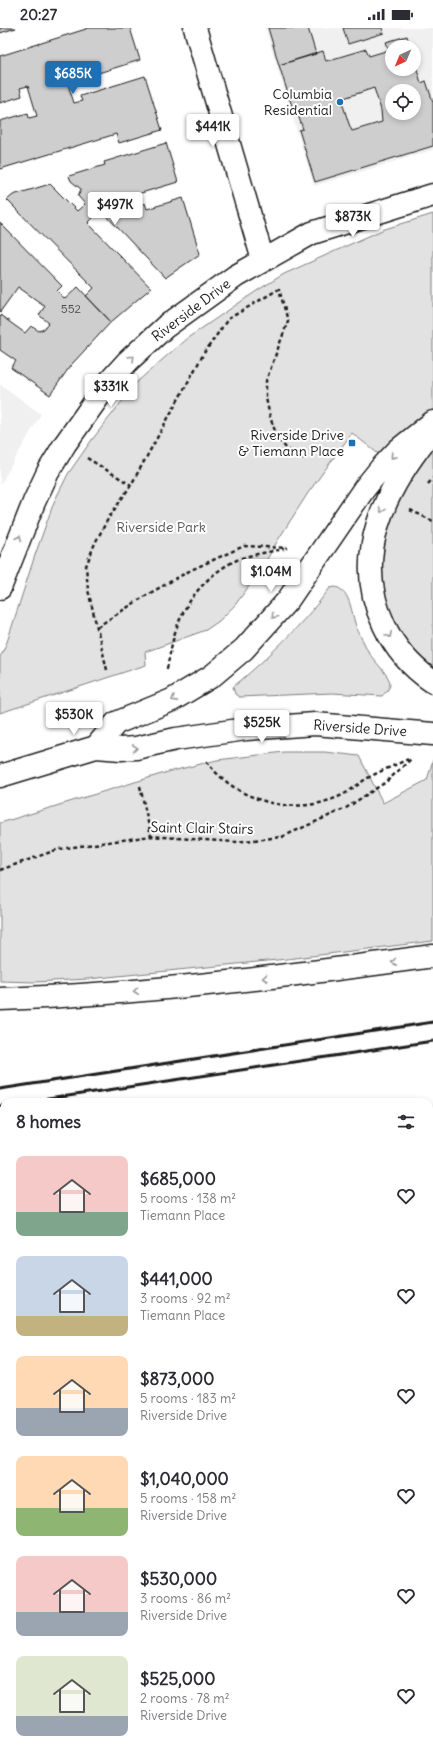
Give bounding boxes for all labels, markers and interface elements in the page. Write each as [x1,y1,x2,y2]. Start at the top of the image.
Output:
text: 20:27 [20,5,57,24]
north arrow [385,40,421,76]
map controls [385,40,421,120]
pin: $685K [45,61,101,95]
text: $685K [54,65,92,82]
button: locate [385,84,421,120]
place label: Columbia Residential [264,85,332,119]
marker: Columbia Residential [335,97,345,107]
pin: $441K [185,114,241,148]
text: $441K [195,118,231,135]
pin: $497K [87,192,143,226]
text: $497K [97,196,133,213]
pin: $873K [325,204,381,238]
text: $873K [335,208,371,225]
street label: Riverside Drive [148,275,234,345]
house number: 552 [61,301,82,316]
one-way arrow [127,355,135,363]
pin: $331K [83,374,139,408]
text: $331K [93,378,129,395]
place label: Riverside Drive & Tiemann Place [238,426,344,460]
marker: Riverside Drive & Tiemann Place [347,438,357,448]
one-way arrow [390,451,397,459]
one-way arrow [379,506,387,513]
park label: Riverside Park [116,518,206,536]
one-way arrow [14,535,22,542]
pin: $1.04M [238,559,304,593]
text: $1.04M [250,563,292,580]
one-way arrow [271,612,278,619]
one-way arrow [384,631,392,638]
one-way arrow [171,694,178,701]
pin: $530K [46,702,102,736]
text: $530K [55,706,93,723]
pin: $525K [234,710,290,744]
text: $525K [243,714,281,731]
street label: Riverside Drive [313,716,407,740]
one-way arrow [132,744,138,753]
street label: Saint Clair Stairs [150,818,254,838]
one-way arrow [391,957,397,966]
one-way arrow [262,973,268,982]
one-way arrow [133,986,139,995]
text: 8 homes [16,1111,81,1133]
icon: filters [395,1111,417,1133]
text: $685,000 [140,1168,216,1190]
icon: home [48,1172,96,1220]
icon: heart [395,1185,417,1207]
text: 5 rooms · 138 m² [140,1190,236,1207]
text: Tiemann Place [140,1207,225,1224]
text: $441,000 [140,1268,213,1290]
icon: home [48,1272,96,1320]
icon: heart [395,1285,417,1307]
text: 3 rooms · 92 m² [140,1290,231,1307]
text: Tiemann Place [140,1307,225,1324]
text: $873,000 [140,1368,214,1390]
icon: home [48,1372,96,1420]
icon: heart [395,1385,417,1407]
text: 5 rooms · 183 m² [140,1390,236,1407]
text: Riverside Drive [140,1407,227,1424]
text: $1,040,000 [140,1468,229,1490]
icon: home [48,1472,96,1520]
icon: heart [395,1485,417,1507]
text: 5 rooms · 158 m² [140,1490,236,1507]
text: Riverside Drive [140,1507,227,1524]
text: $530,000 [140,1568,217,1590]
icon: home [48,1572,96,1620]
icon: heart [395,1585,417,1607]
text: 3 rooms · 86 m² [140,1590,231,1607]
text: Riverside Drive [140,1607,227,1624]
text: $525,000 [140,1668,215,1690]
icon: home [48,1672,96,1720]
icon: heart [395,1685,417,1707]
text: 2 rooms · 78 m² [140,1690,230,1707]
text: Riverside Drive [140,1707,227,1724]

